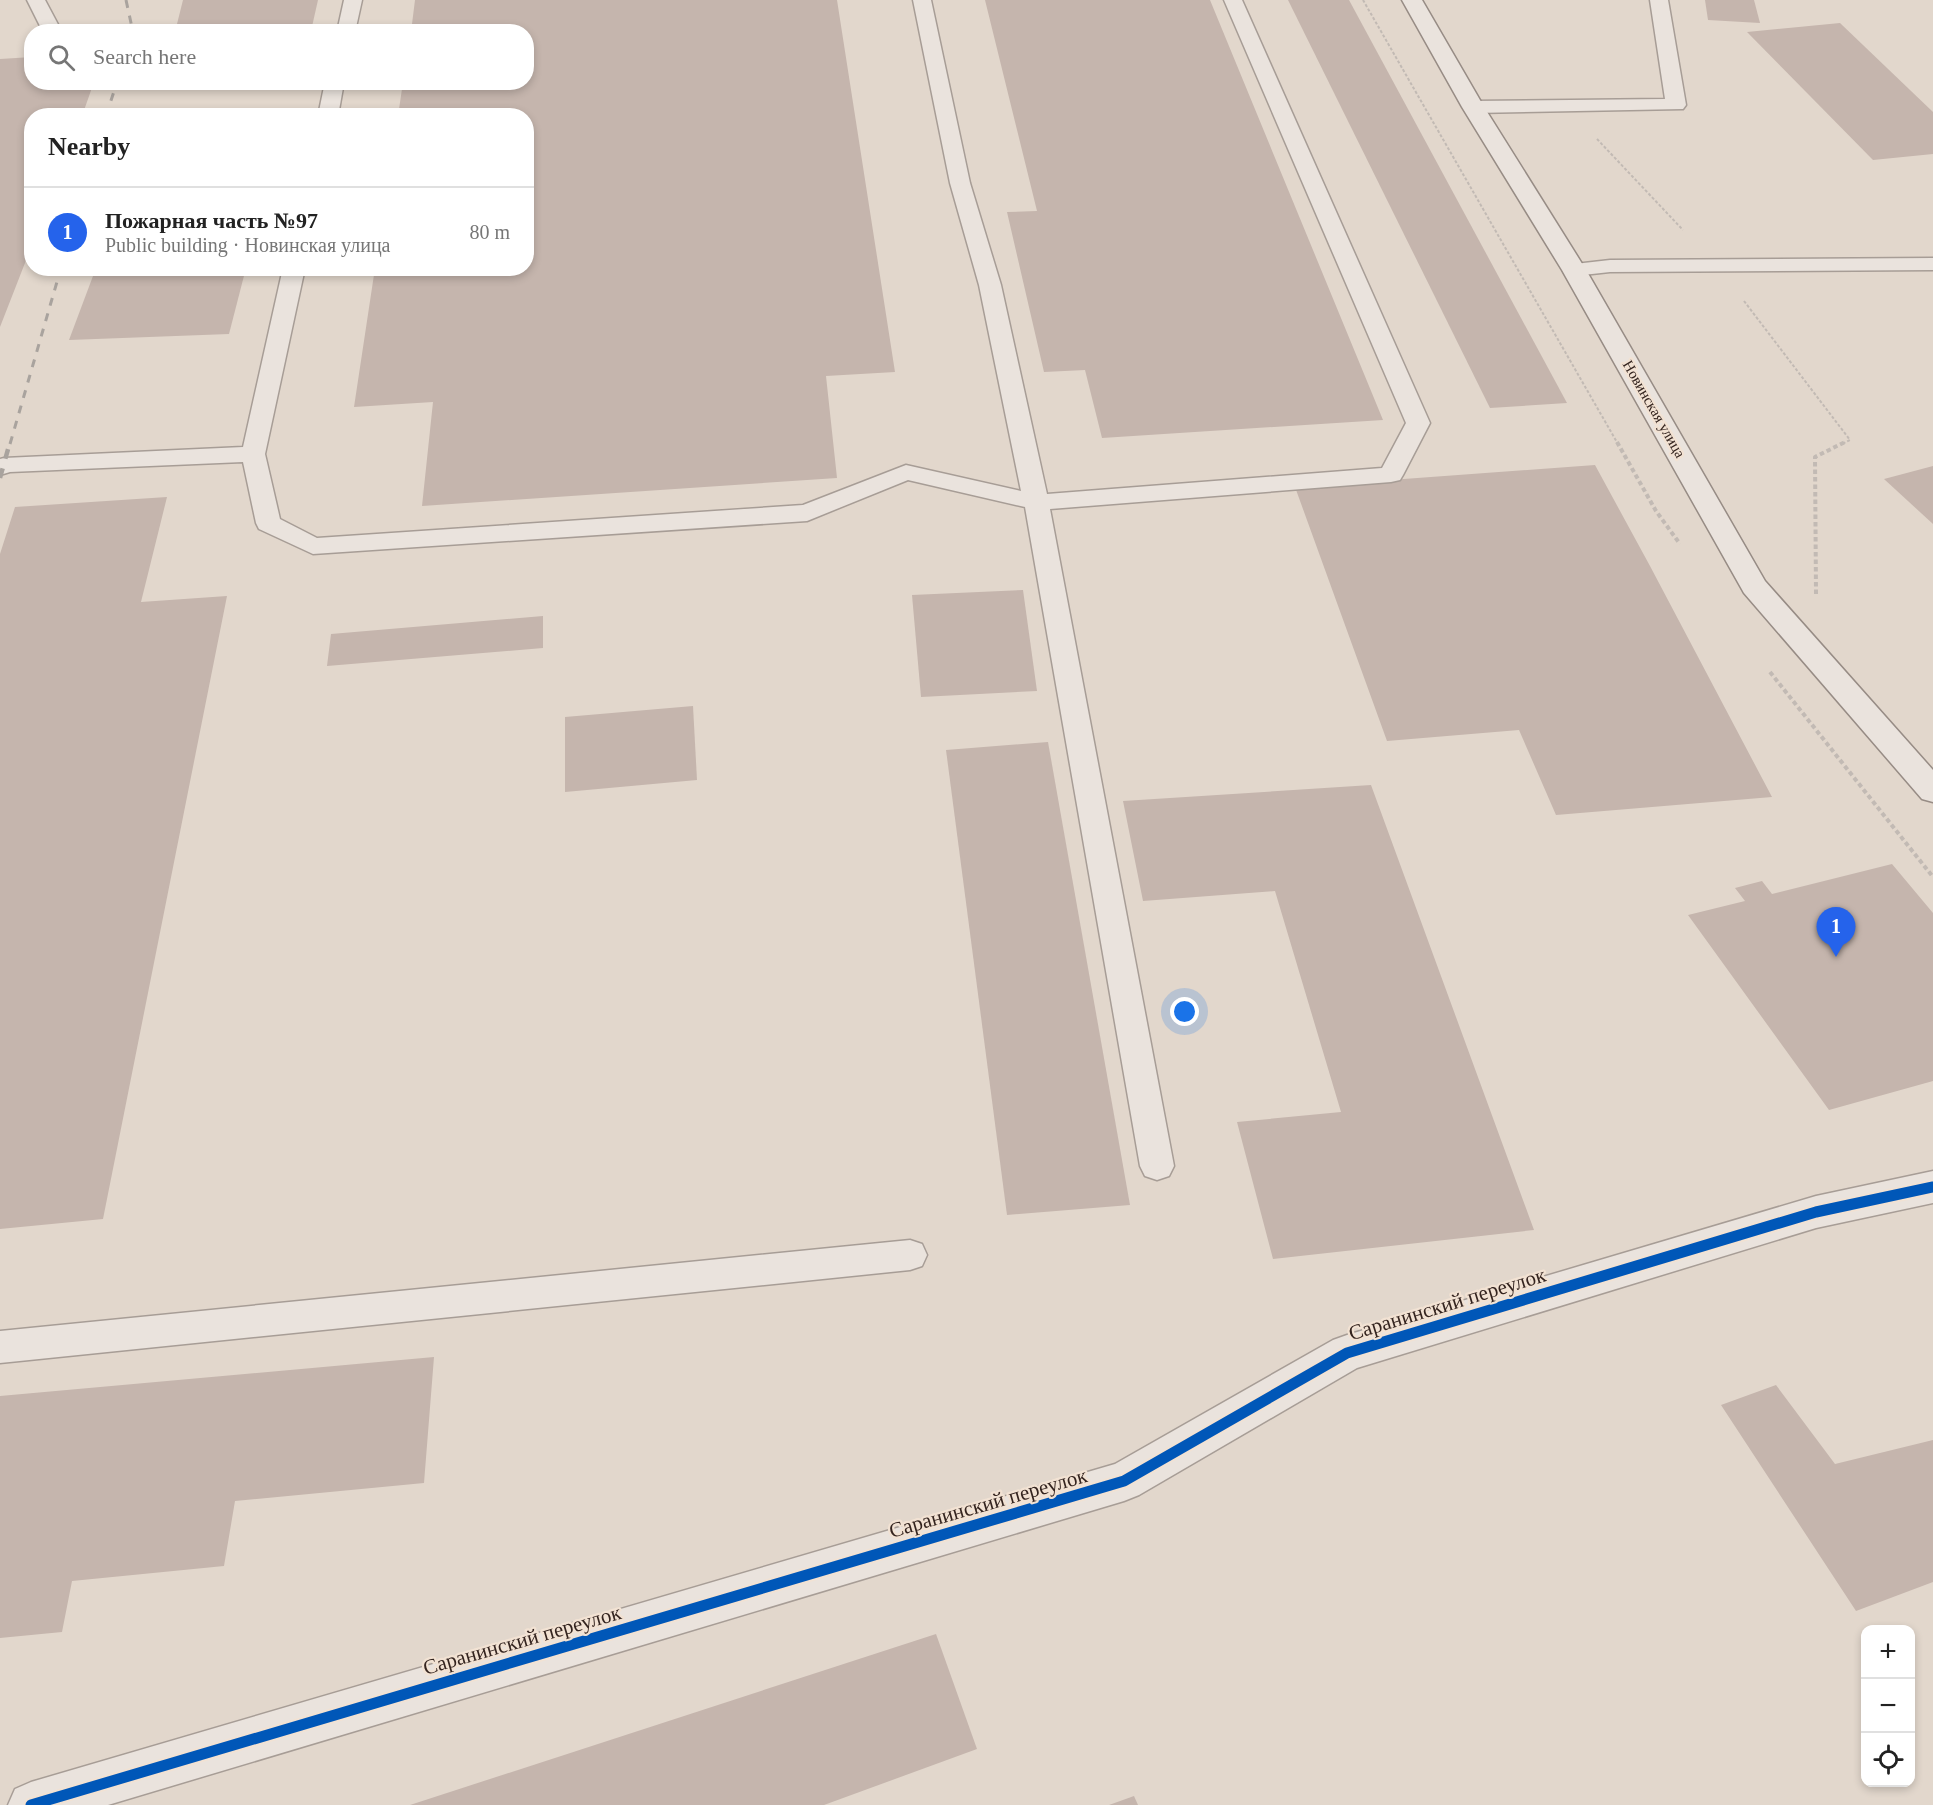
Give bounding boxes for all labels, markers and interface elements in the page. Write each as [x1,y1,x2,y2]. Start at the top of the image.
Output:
search box [24,24,534,90]
icon: search [45,41,78,74]
text: Search here [93,44,196,69]
text: Nearby [48,132,130,161]
text: Пожарная часть №97 [105,208,318,233]
text: 1 [63,221,73,243]
text: 80 m [469,221,510,243]
text: Public building · Новинская улица [105,234,391,256]
street label: Новинская улица [1620,358,1688,461]
pin: 1 [1816,908,1856,957]
your location [1170,997,1199,1026]
street label: Саранинский переулок [1346,1262,1549,1345]
street label: Саранинский переулок [886,1463,1090,1543]
street label: Саранинский переулок [420,1600,624,1680]
map controls [1861,1625,1915,1787]
button: + [1861,1625,1915,1679]
button: − [1861,1679,1915,1733]
button: locate [1861,1733,1915,1787]

